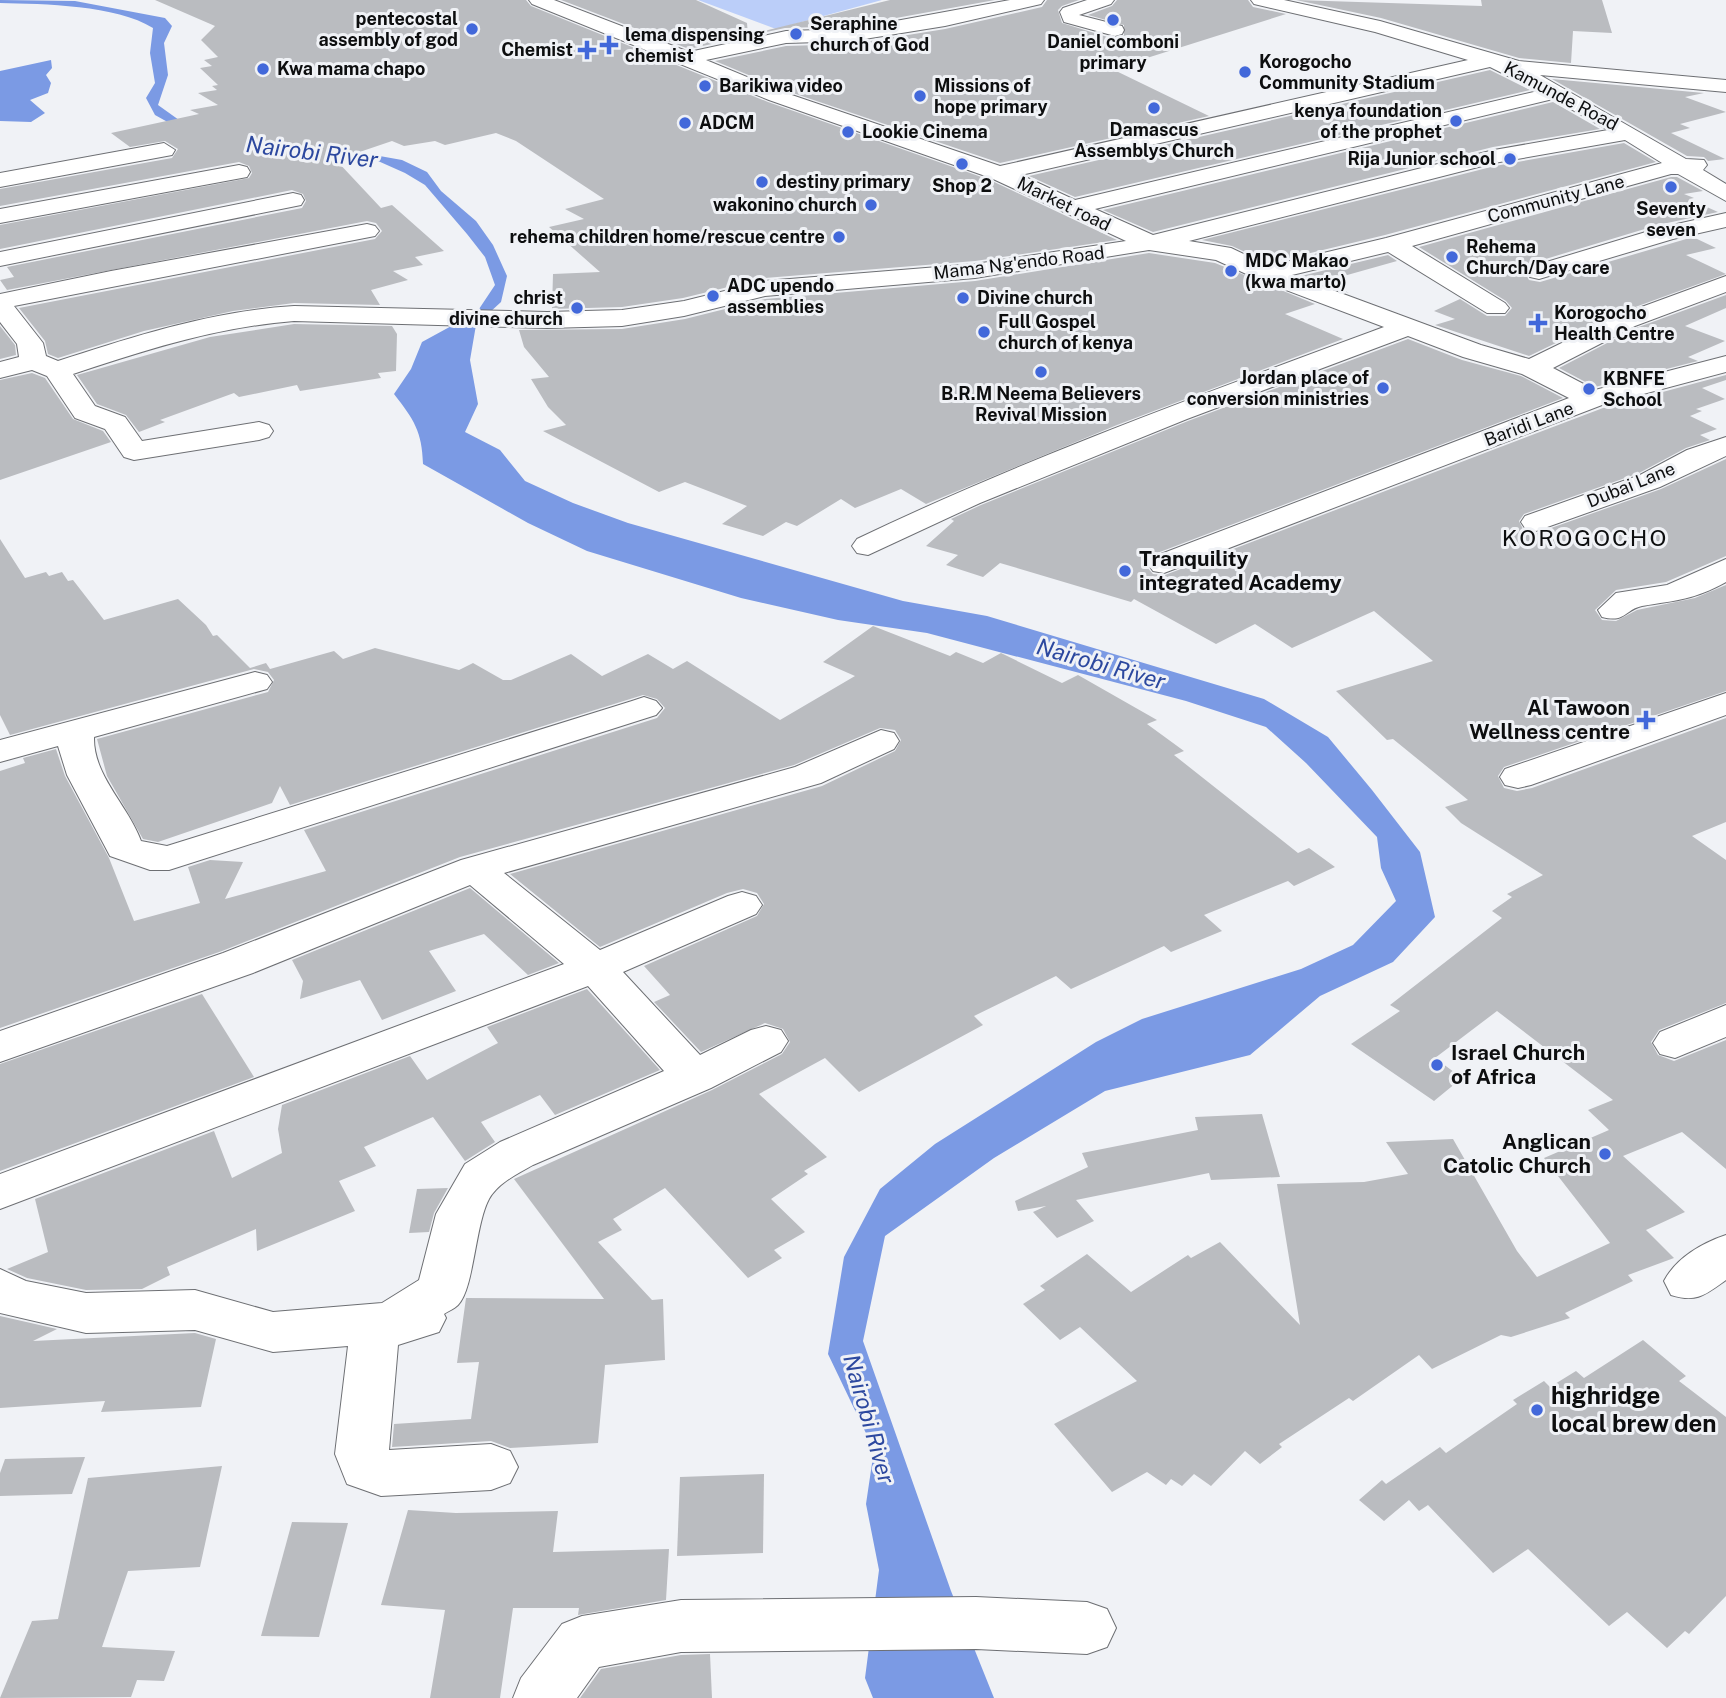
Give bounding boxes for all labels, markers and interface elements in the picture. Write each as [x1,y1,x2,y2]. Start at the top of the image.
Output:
place label: pentecostal assembly of god [318,8,458,50]
marker: Daniel comboni primary [1105,12,1121,28]
place label: Seraphine church of God [810,13,929,55]
marker: pentecostal assembly of god [464,21,480,37]
place label: lema dispensing chemist [625,24,764,66]
marker: Seraphine church of God [788,26,804,42]
place label: Daniel comboni primary [1047,31,1179,73]
marker: lema dispensing chemist [599,35,619,55]
place label: Chemist [501,39,573,60]
marker: Chemist [579,42,595,58]
place label: Korogocho Community Stadium [1259,51,1435,93]
street label: Kamunde Road [1500,57,1622,135]
place label: Kwa mama chapo [277,58,425,79]
marker: Kwa mama chapo [255,61,271,77]
marker: Korogocho Community Stadium [1237,64,1253,80]
place label: Barikiwa video [719,75,843,96]
place label: Missions of hope primary [934,75,1048,117]
marker: Barikiwa video [697,78,713,94]
marker: Missions of hope primary [912,88,928,104]
marker: Damascus Assemblys Church [1146,100,1162,116]
place label: kenya foundation of the prophet [1294,100,1442,142]
place label: ADCM [699,112,754,133]
marker: kenya foundation of the prophet [1448,113,1464,129]
marker: ADCM [677,115,693,131]
place label: Damascus Assemblys Church [1074,119,1234,161]
place label: Lookie Cinema [862,121,988,142]
marker: Lookie Cinema [840,124,856,140]
water label: Nairobi River [245,130,380,173]
place label: Rija Junior school [1347,148,1496,169]
marker: Rija Junior school [1502,151,1518,167]
marker: Shop 2 [954,156,970,172]
street label: Community Lane [1485,170,1627,227]
place label: destiny primary [776,171,911,192]
street label: Market road [1014,172,1114,235]
marker: destiny primary [754,174,770,190]
place label: Shop 2 [932,175,992,196]
marker: Seventy seven [1663,179,1679,195]
place label: wakonino church [713,194,857,215]
marker: wakonino church [863,197,879,213]
place label: Seventy seven [1636,198,1706,240]
place label: rehema children home/rescue centre [510,226,825,247]
marker: rehema children home/rescue centre [831,229,847,245]
place label: Rehema Church/Day care [1466,236,1610,278]
street label: Mama Ng'endo Road [932,242,1106,283]
marker: Rehema Church/Day care [1444,249,1460,265]
place label: MDC Makao (kwa marto) [1245,250,1349,292]
marker: MDC Makao (kwa marto) [1223,263,1239,279]
place label: ADC upendo assemblies [727,275,834,317]
place label: christ divine church [449,287,563,329]
place label: Divine church [977,287,1093,308]
marker: ADC upendo assemblies [705,288,721,304]
marker: Divine church [955,290,971,306]
marker: christ divine church [569,300,585,316]
place label: Korogocho Health Centre [1554,302,1675,344]
place label: Full Gospel church of kenya [998,311,1133,353]
marker: Korogocho Health Centre [1528,313,1548,333]
marker: Full Gospel church of kenya [976,324,992,340]
marker: B.R.M Neema Believers Revival Mission [1033,364,1049,380]
place label: Jordan place of conversion ministries [1187,367,1369,409]
place label: KBNFE School [1603,368,1665,410]
marker: Jordan place of conversion ministries [1375,380,1391,396]
marker: KBNFE School [1581,381,1597,397]
place label: B.R.M Neema Believers Revival Mission [941,383,1141,425]
street label: Baridi Lane [1481,397,1576,450]
street label: Dubai Lane [1584,457,1678,512]
district label: KOROGOCHO [1502,524,1668,551]
place label: Tranquility integrated Academy [1139,546,1342,595]
marker: Tranquility integrated Academy [1117,563,1133,579]
water label: Nairobi River [1034,632,1169,695]
place label: Al Tawoon Wellness centre [1469,695,1630,744]
marker: Al Tawoon Wellness centre [1636,710,1656,730]
place label: Israel Church of Africa [1451,1040,1585,1089]
marker: Israel Church of Africa [1429,1057,1445,1073]
place label: Anglican Catolic Church [1443,1129,1591,1178]
marker: Anglican Catolic Church [1597,1146,1613,1162]
water label: Nairobi River [838,1351,901,1487]
place label: highridge local brew den [1551,1381,1717,1437]
marker: highridge local brew den [1529,1402,1545,1418]

